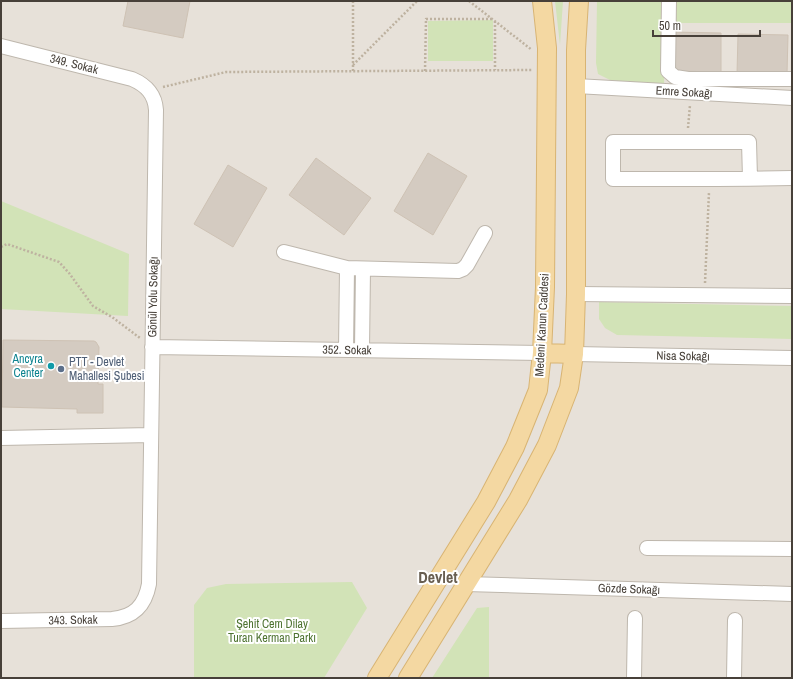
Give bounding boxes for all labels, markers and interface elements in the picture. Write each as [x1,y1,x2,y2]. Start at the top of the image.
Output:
scale bar [653,12,760,38]
text: 50 m [659,18,681,34]
street label: 349. Sokak [48,50,100,78]
street label: Emre Sokağı [655,83,713,101]
street label: Gönül Yolu Sokağı [144,256,162,338]
street label: Medeni Kanun Caddesi [531,273,553,377]
street label: 352. Sokak [322,342,372,358]
street label: Nisa Sokağı [656,348,710,364]
place label: Ancyra Center [11,351,44,381]
place label: PTT - Devlet Mahallesi Şubesi [69,354,144,384]
marker: Ancyra Center [46,361,56,371]
marker: PTT - Devlet Mahallesi Şubesi [56,364,66,374]
district label: Devlet [418,566,458,588]
street label: Gözde Sokağı [598,580,660,598]
street label: 343. Sokak [48,612,98,628]
park label: Şehit Cem Dilay Turan Kerman Parkı [228,616,316,646]

